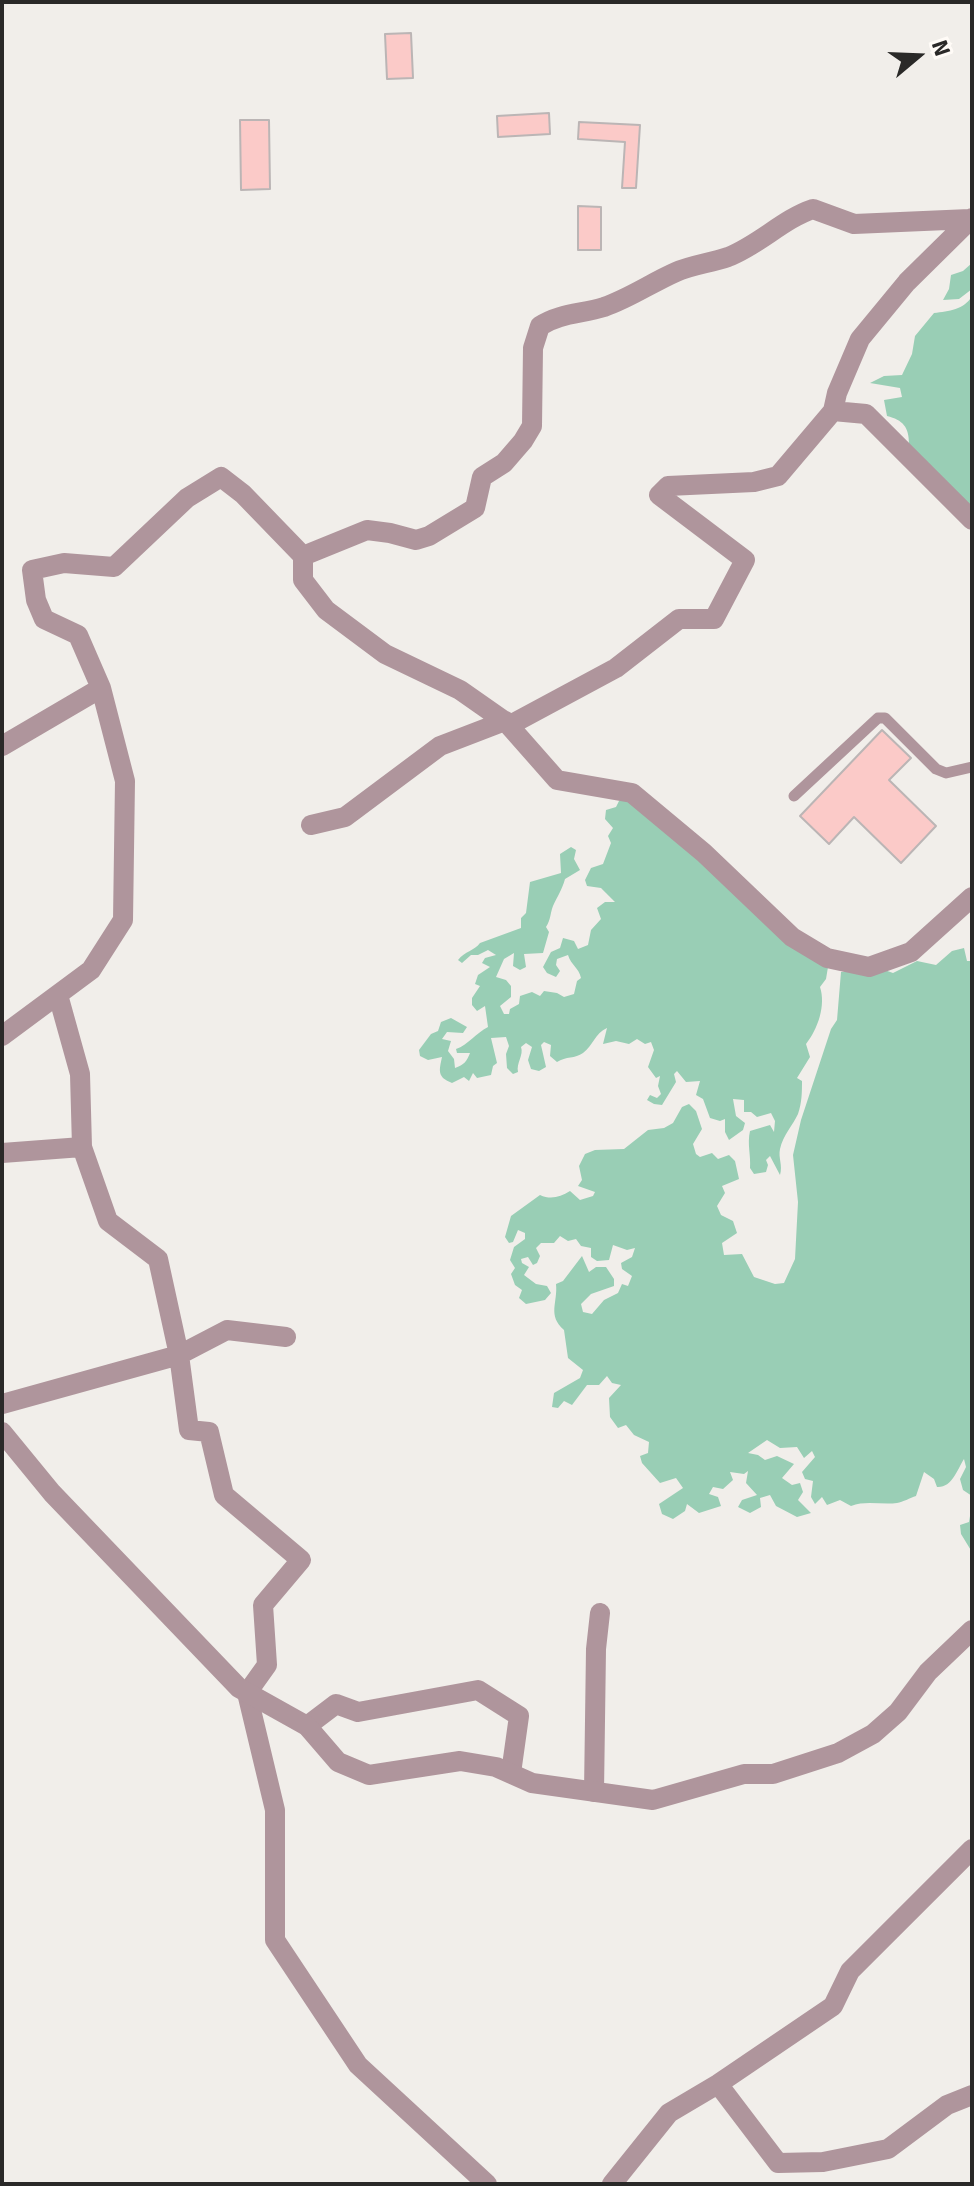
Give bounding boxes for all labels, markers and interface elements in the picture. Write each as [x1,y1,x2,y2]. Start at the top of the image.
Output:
north arrow [878,16,958,96]
text: N [926,36,956,60]

